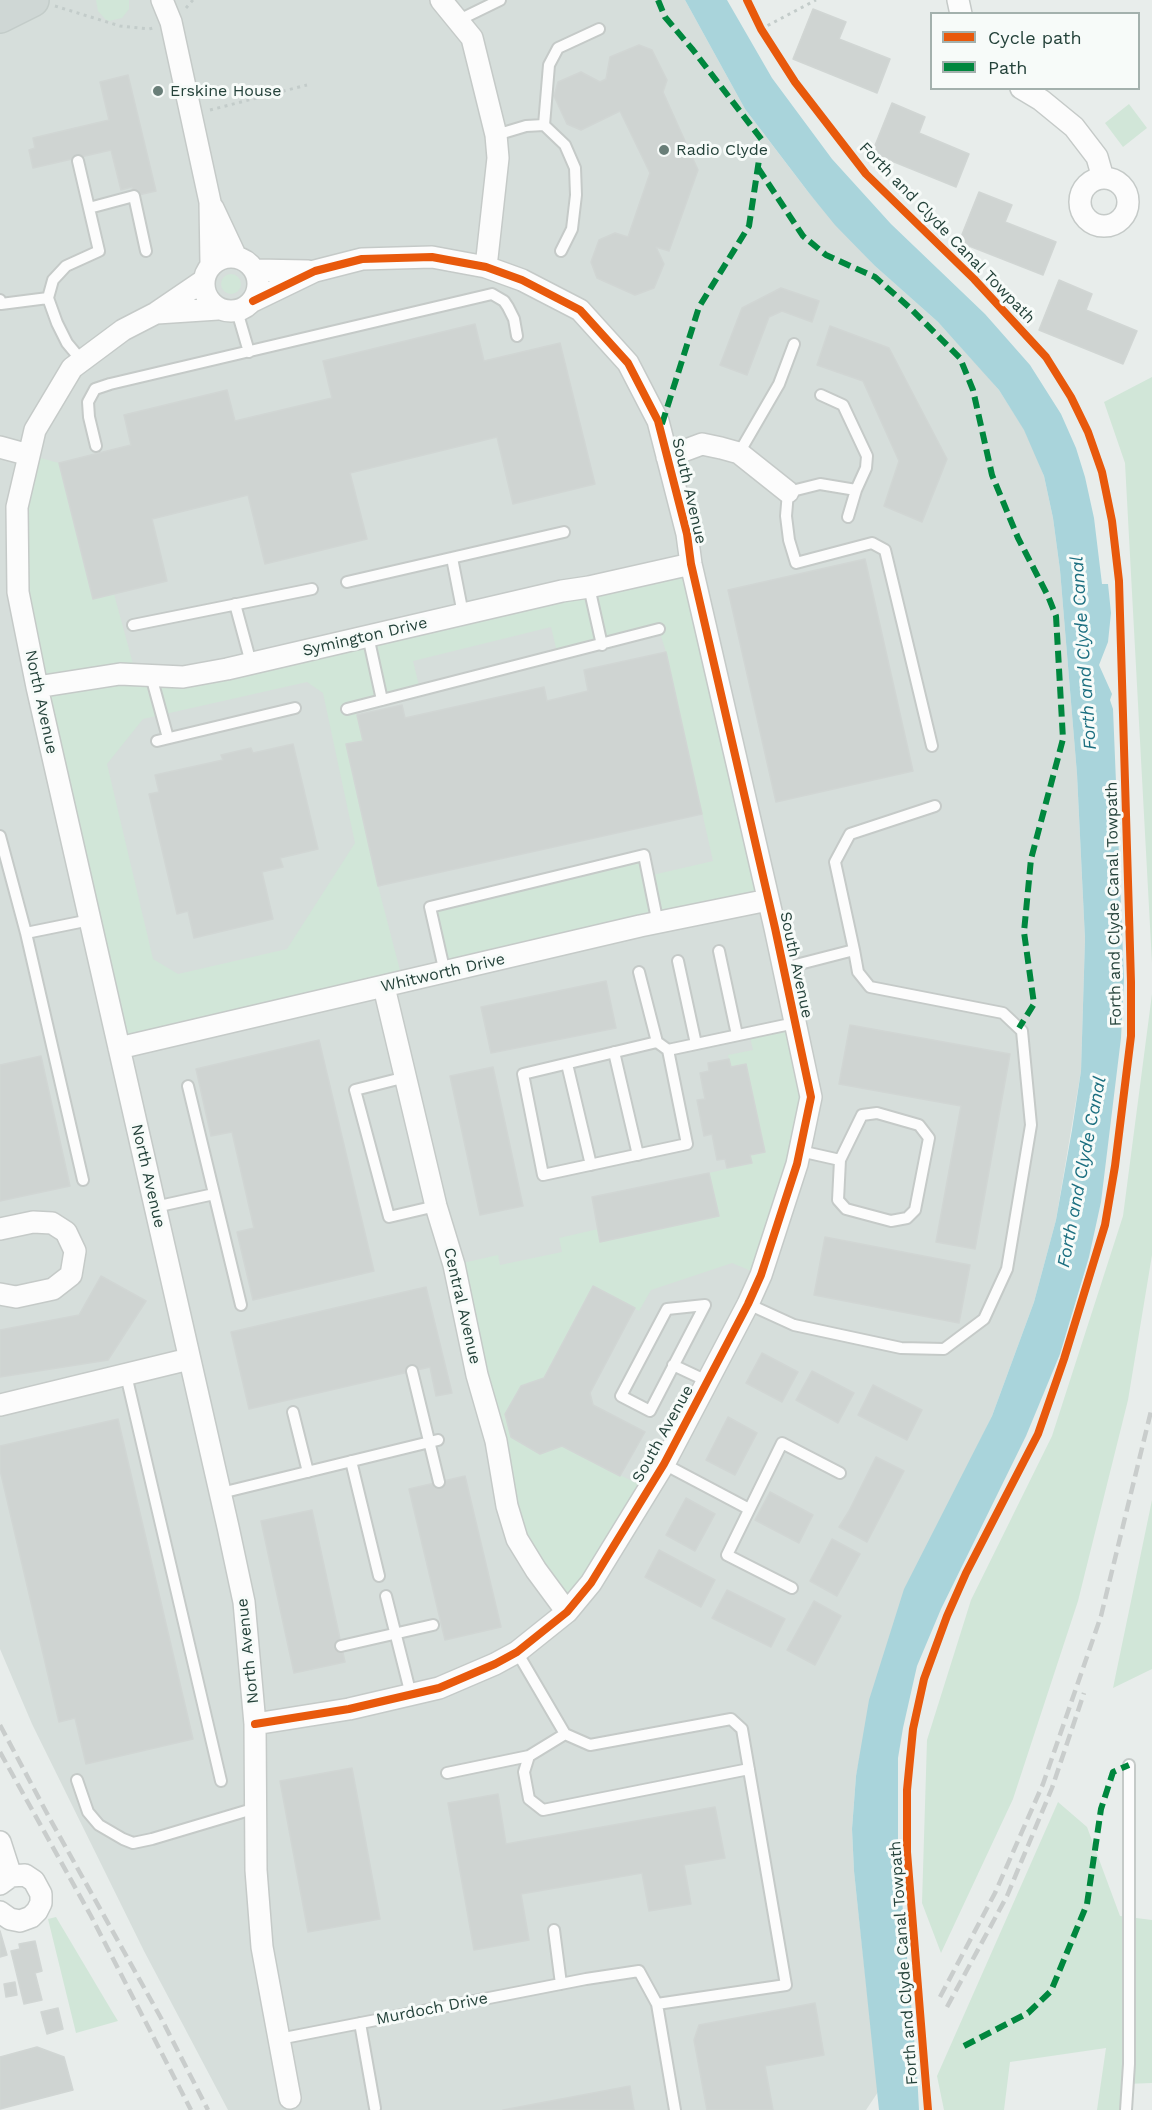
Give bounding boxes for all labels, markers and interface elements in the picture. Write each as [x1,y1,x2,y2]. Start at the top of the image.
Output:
legend [930,12,1140,90]
text: Cycle path [988,27,1082,48]
text: Path [988,57,1028,78]
place label: Erskine House [170,81,282,101]
marker: Erskine House [151,84,165,98]
street label: Forth and Clyde Canal Towpath [855,138,1039,328]
place label: Radio Clyde [676,140,768,160]
marker: Radio Clyde [657,143,671,157]
street label: South Avenue [667,436,711,546]
water label: Forth and Clyde Canal [1066,555,1102,751]
street label: Symington Drive [301,613,429,661]
street label: North Avenue [21,648,61,756]
street label: Forth and Clyde Canal Towpath [1102,781,1126,1027]
street label: South Avenue [775,910,817,1020]
street label: Whitworth Drive [379,949,507,997]
water label: Forth and Clyde Canal [1053,1075,1111,1269]
street label: North Avenue [127,1122,169,1230]
street label: Central Avenue [439,1246,485,1366]
street label: South Avenue [628,1382,698,1486]
street label: North Avenue [233,1597,263,1705]
street label: Forth and Clyde Canal Towpath [886,1840,922,2086]
street label: Murdoch Drive [374,1989,490,2029]

